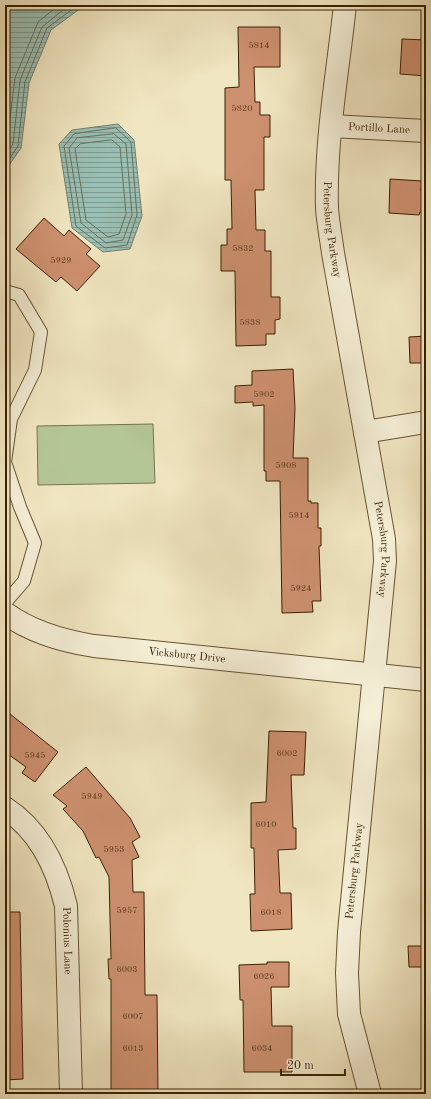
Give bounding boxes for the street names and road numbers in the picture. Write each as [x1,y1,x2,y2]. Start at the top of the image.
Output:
street label: Portillo Lane [348,121,410,136]
street label: Petersburg Parkway [321,181,343,279]
street label: Petersburg Parkway [372,500,391,598]
street label: Vicksburg Drive [147,646,226,665]
street label: Petersburg Parkway [344,822,366,920]
street label: Polonius Lane [61,907,73,975]

